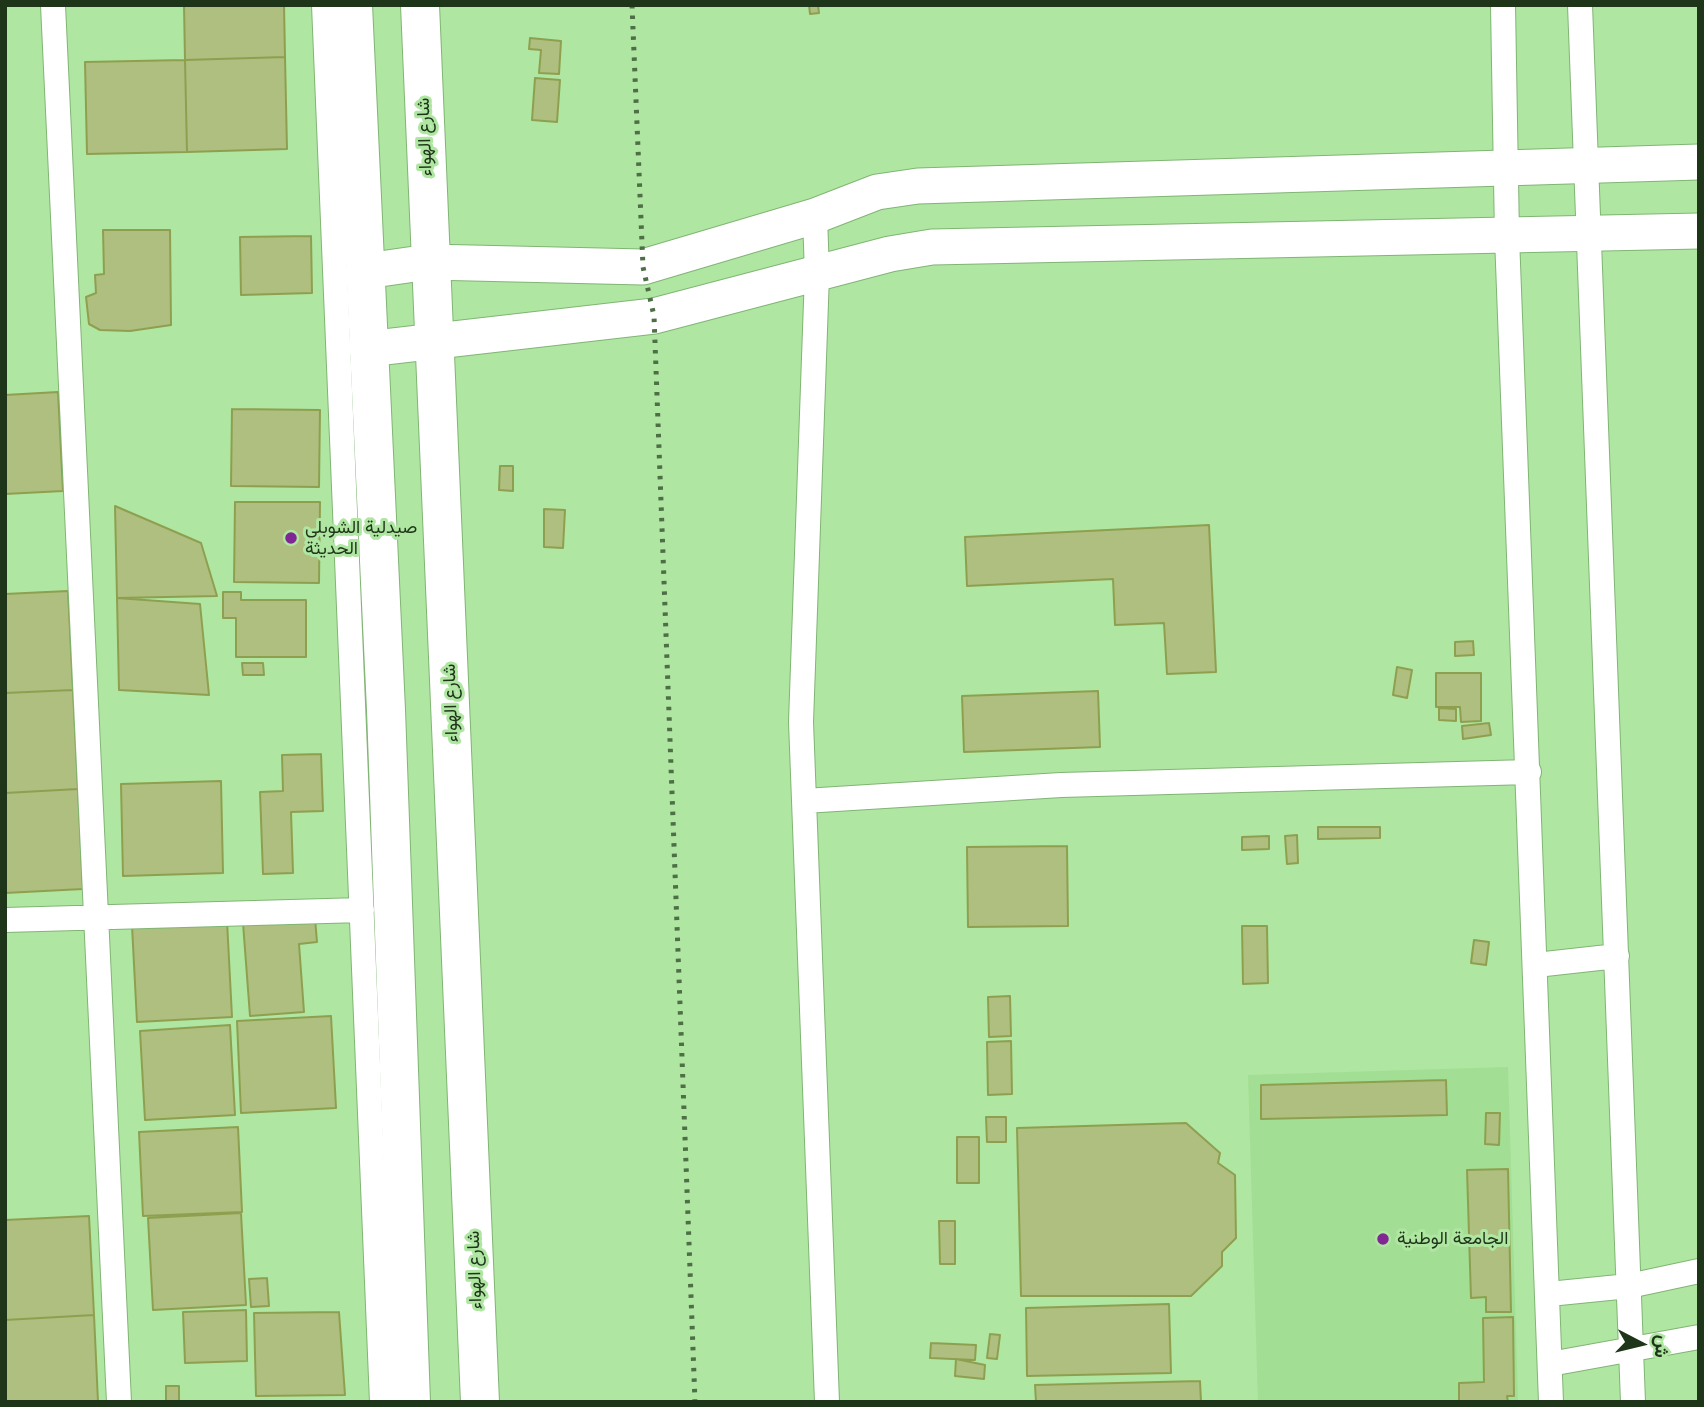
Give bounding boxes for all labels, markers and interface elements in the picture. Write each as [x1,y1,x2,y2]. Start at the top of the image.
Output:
street label: شارع الهواء [413,97,437,177]
place label: صيدلية الشوبلي الحديثة [305,517,417,560]
marker: صيدلية الشوبلي الحديثة [283,530,299,546]
street label: شارع الهواء [439,663,463,743]
place label: الجامعة الوطنية [1397,1228,1508,1250]
street label: شارع الهواء [463,1230,487,1310]
marker: الجامعة الوطنية [1375,1231,1391,1247]
north arrow [1606,1309,1676,1379]
text: ش [1650,1334,1675,1359]

